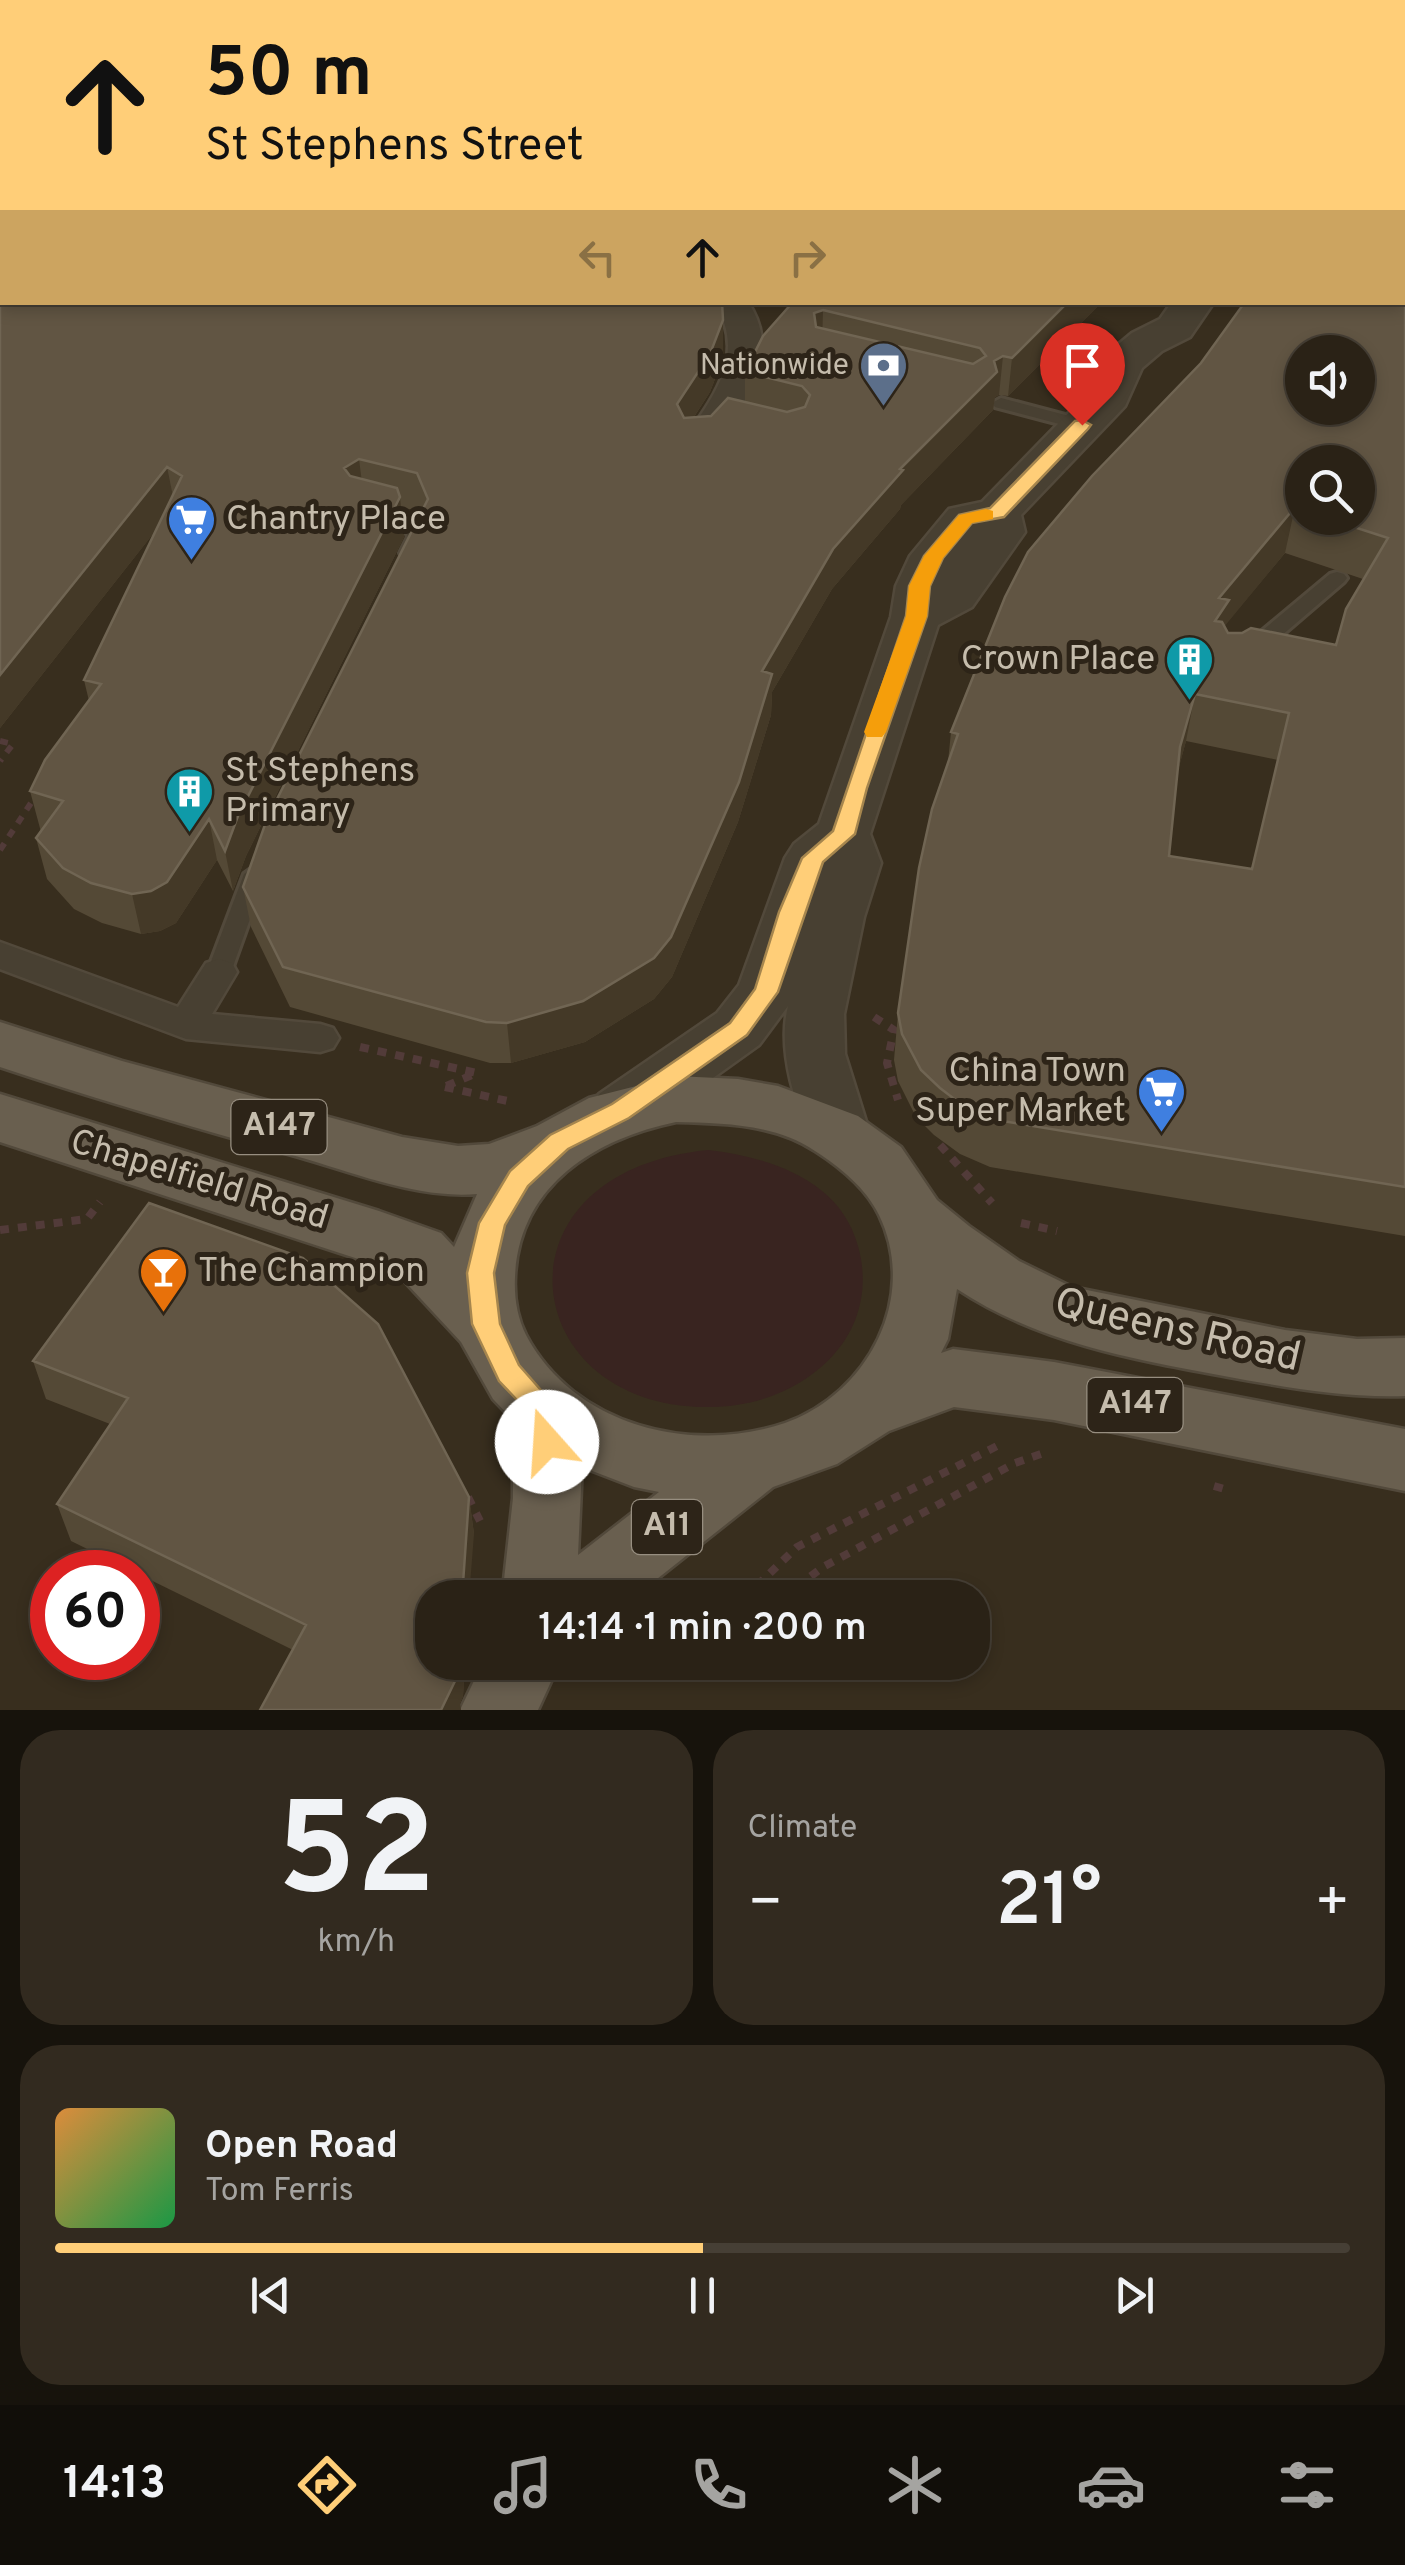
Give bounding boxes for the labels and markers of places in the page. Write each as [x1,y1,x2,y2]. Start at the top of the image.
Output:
pin [1040,323,1125,426]
bank icon: Nationwide [858,340,910,408]
place label: Nationwide [700,348,849,385]
supermarket icon: Chantry Place [165,494,217,562]
place label: Chantry Place [226,498,446,542]
building icon: Crown Place [1164,634,1216,702]
place label: Crown Place [961,638,1155,682]
place label: St Stephens Primary [225,750,415,834]
building icon: St Stephens Primary [164,766,216,834]
place label: China Town Super Market [915,1050,1126,1134]
supermarket icon: China Town Super Market [1135,1066,1187,1134]
bar icon: The Champion [137,1246,189,1314]
place label: The Champion [198,1250,425,1294]

